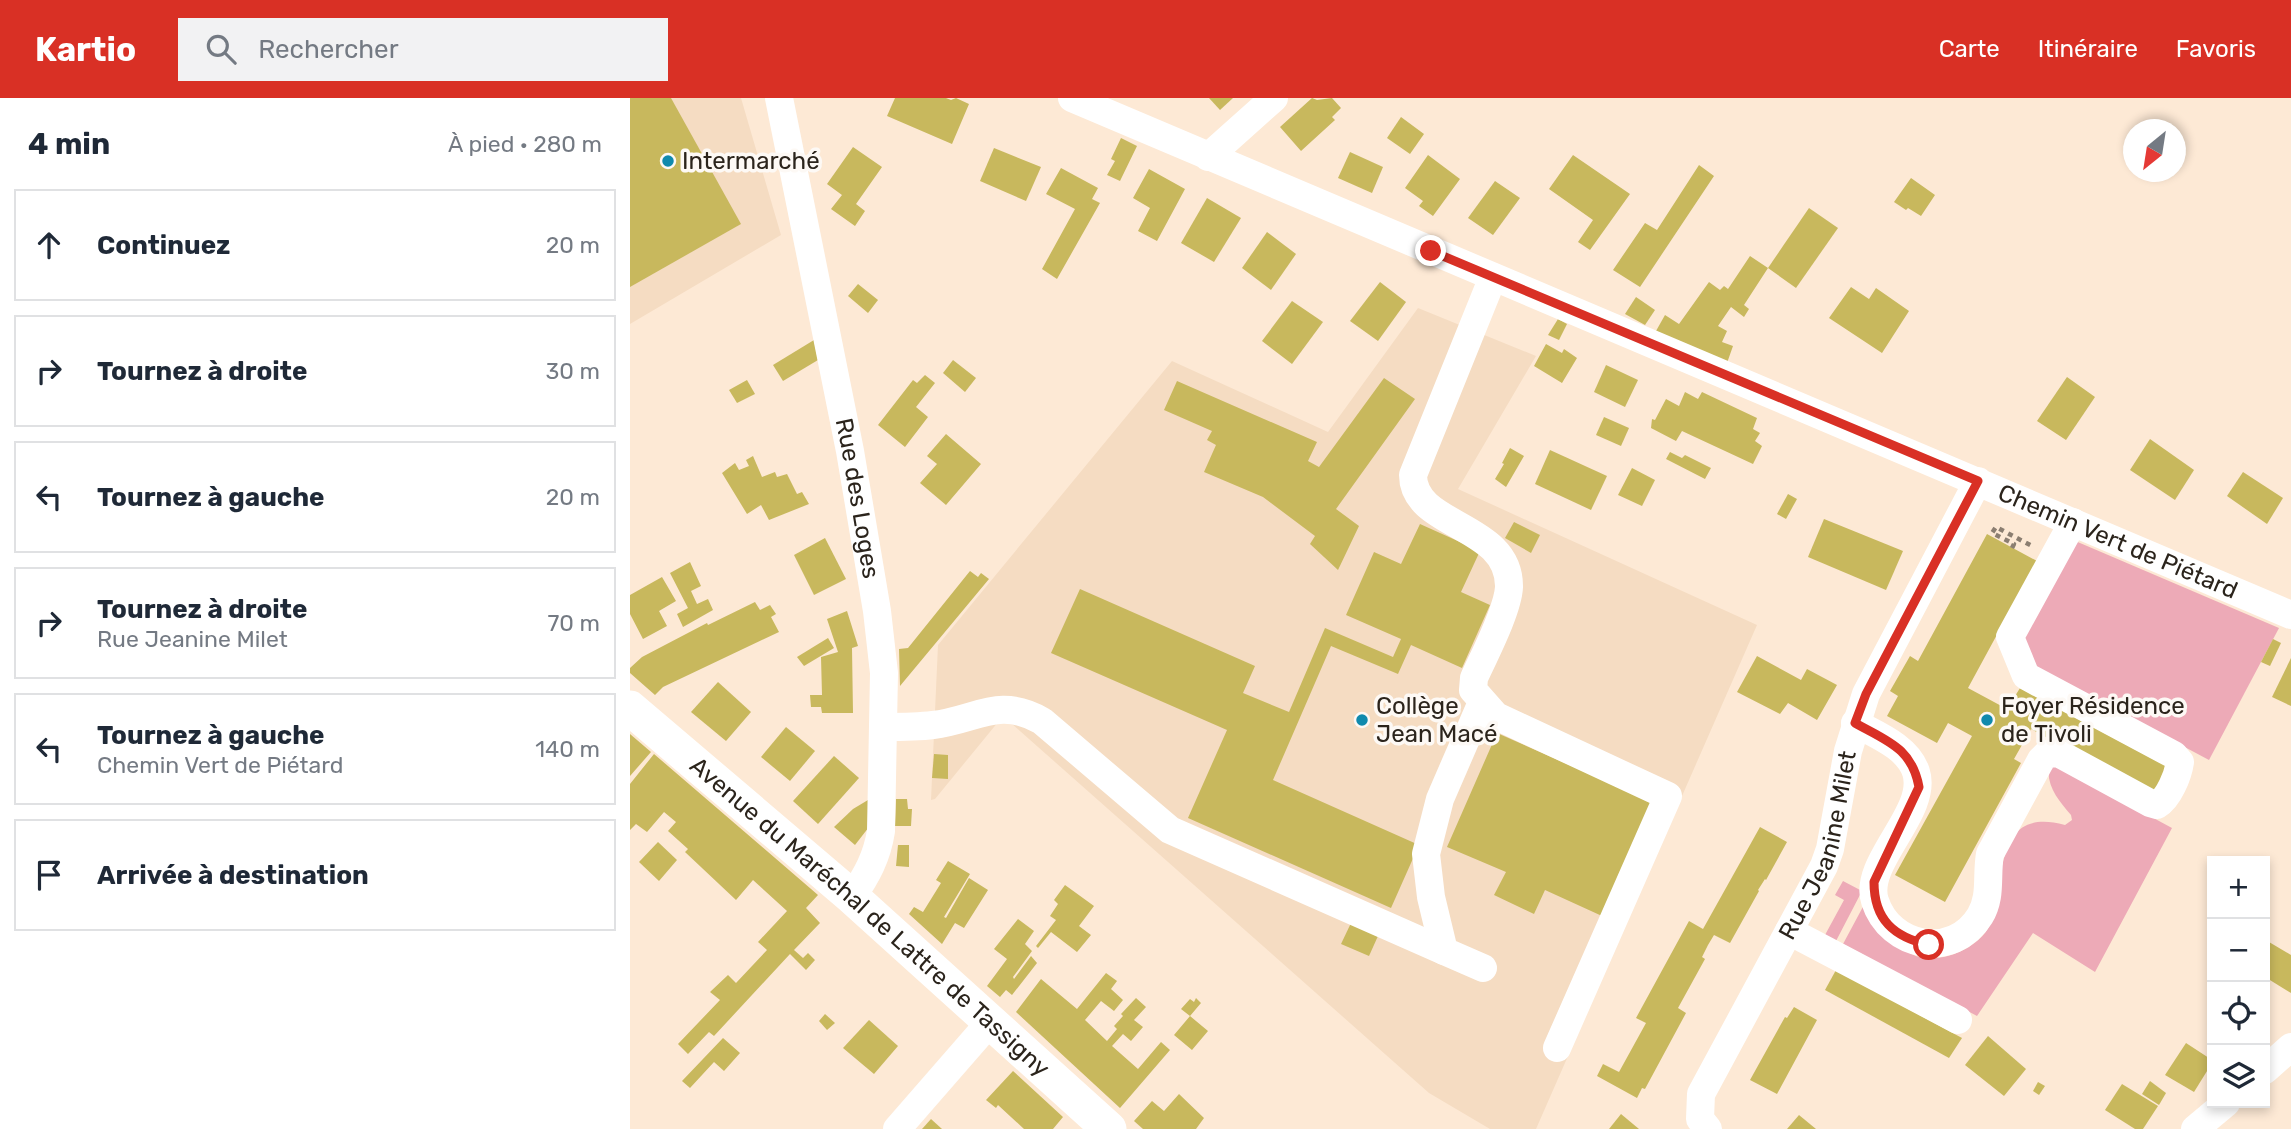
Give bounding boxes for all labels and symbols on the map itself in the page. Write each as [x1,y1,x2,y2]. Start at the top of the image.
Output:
north arrow [2123,119,2186,182]
place label: Intermarché [682,147,820,175]
marker: Intermarché [660,153,676,169]
route end [1415,235,1446,266]
street label: Rue des Loges [830,416,885,581]
street label: Chemin Vert de Piétard [1994,478,2242,605]
place label: Collège Jean Macé [1376,692,1497,748]
place label: Foyer Résidence de Tivoli [2001,692,2185,748]
marker: Collège Jean Macé [1354,712,1370,728]
marker: Foyer Résidence de Tivoli [1979,712,1995,728]
street label: Rue Jeanine Milet [1773,748,1862,944]
street label: Avenue du Maréchal de Lattre de Tassigny [684,751,1055,1082]
route start [1913,929,1944,960]

